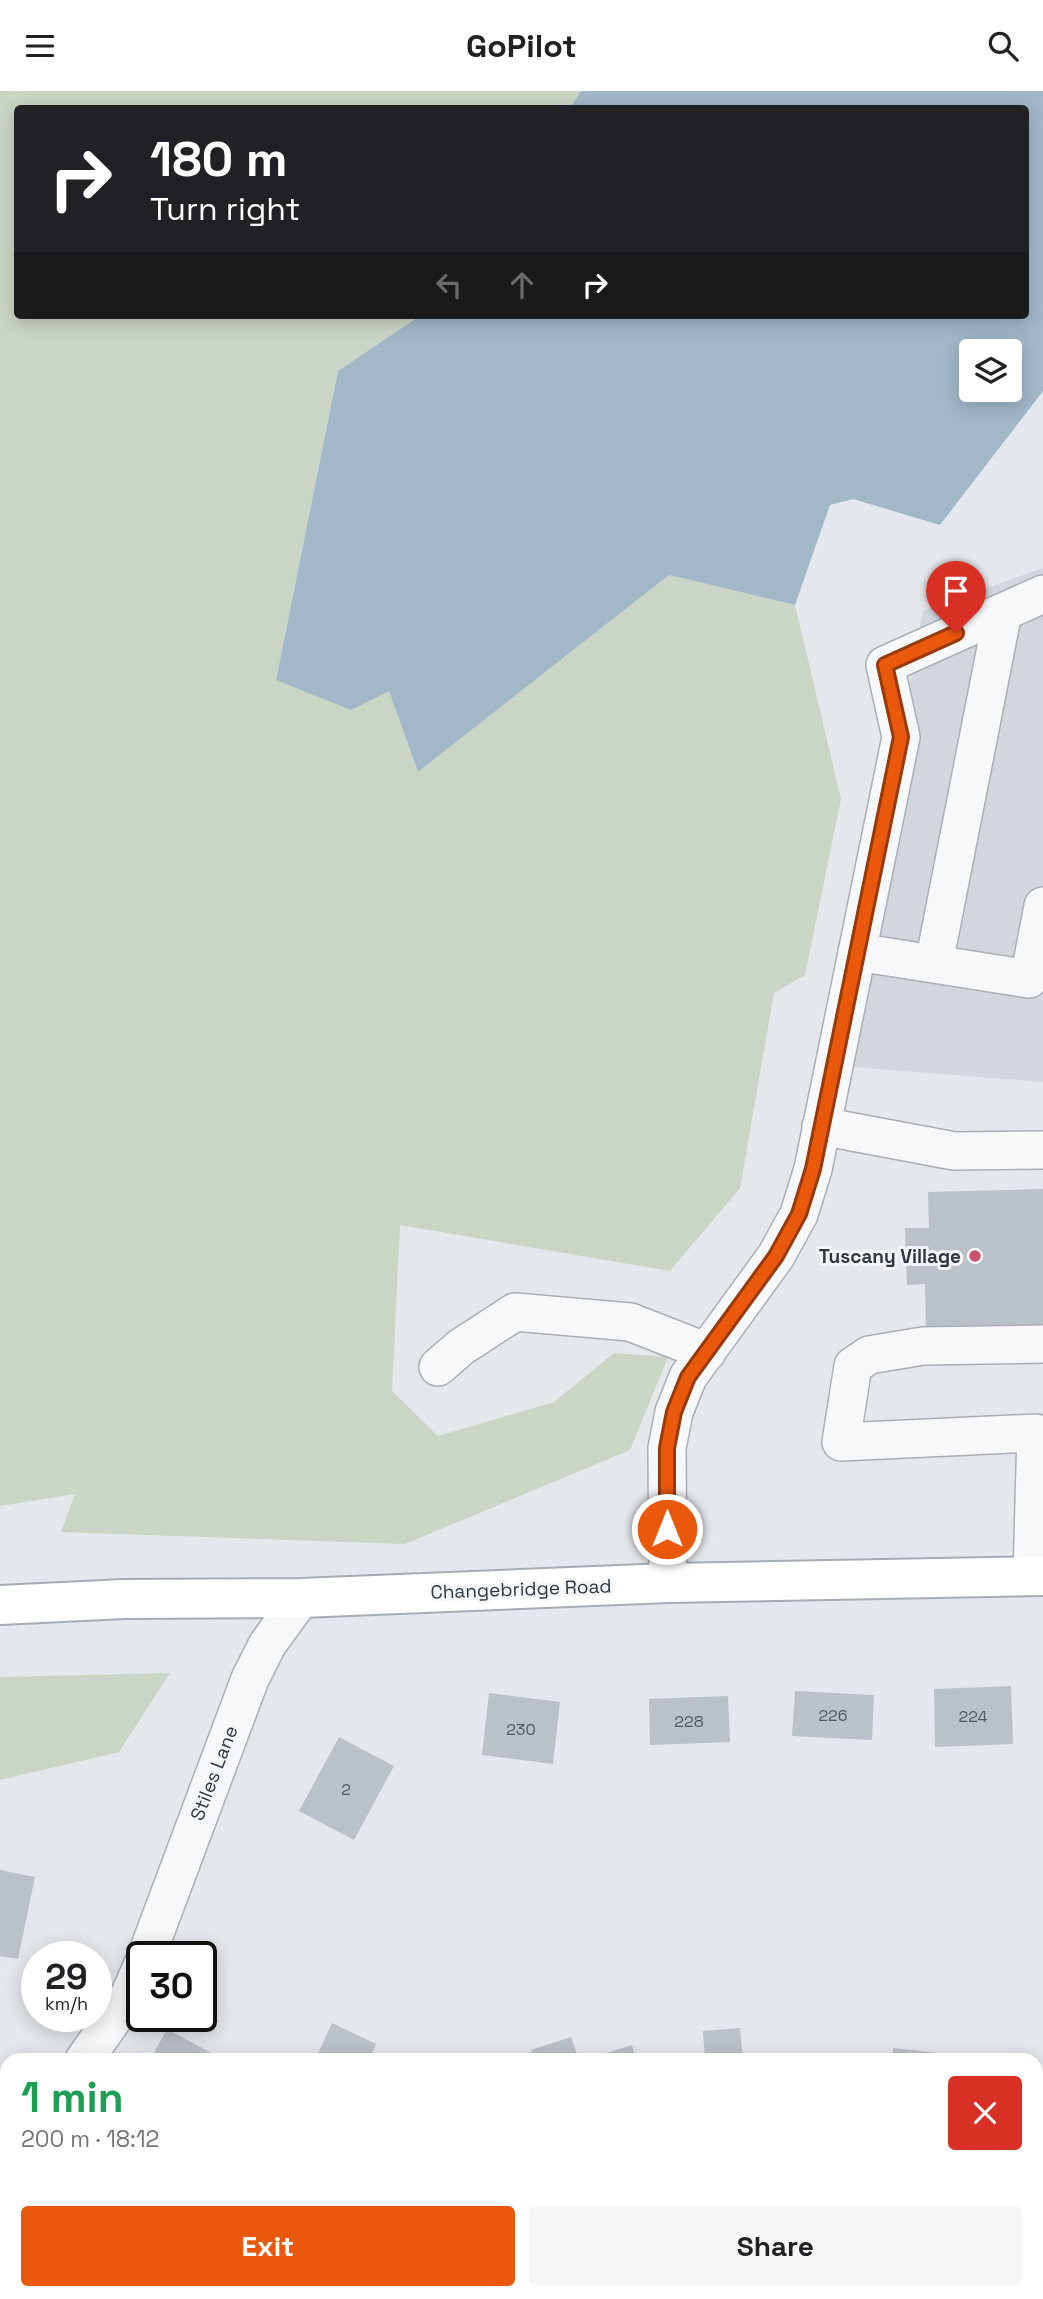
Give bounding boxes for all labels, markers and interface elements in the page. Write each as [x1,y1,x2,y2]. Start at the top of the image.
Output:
text: GoPilot [466,26,577,66]
icon: menu [21,27,59,65]
icon: search [984,27,1022,65]
text: 180 m [150,128,288,190]
icon: right [35,133,126,224]
text: Turn right [150,189,300,229]
icon: left [430,266,468,304]
icon: ahead [503,266,541,304]
icon: right [576,266,614,304]
map controls [959,339,1022,402]
button: layers [959,339,1022,402]
pin [926,561,986,633]
icon: arrive [937,572,975,610]
place label: Tuscany Village [819,1244,961,1269]
marker: Tuscany Village [967,1248,983,1264]
position arrow [630,1492,704,1566]
street label: Changebridge Road [430,1573,612,1605]
house number: 226 [818,1705,848,1726]
house number: 224 [959,1706,987,1727]
house number: 228 [674,1711,704,1732]
house number: 230 [506,1719,536,1740]
street label: Stiles Lane [184,1722,244,1824]
house number: 2 [341,1779,351,1800]
speed limit sign: 30 [126,1941,217,2032]
text: 29 [45,1955,88,1999]
text: km/h [45,1992,88,2015]
text: 1 min [21,2071,124,2124]
button: close [948,2076,1022,2150]
text: 200 m · 18:12 [21,2124,159,2154]
button: Exit [21,2206,515,2286]
button: Share [529,2206,1022,2286]

